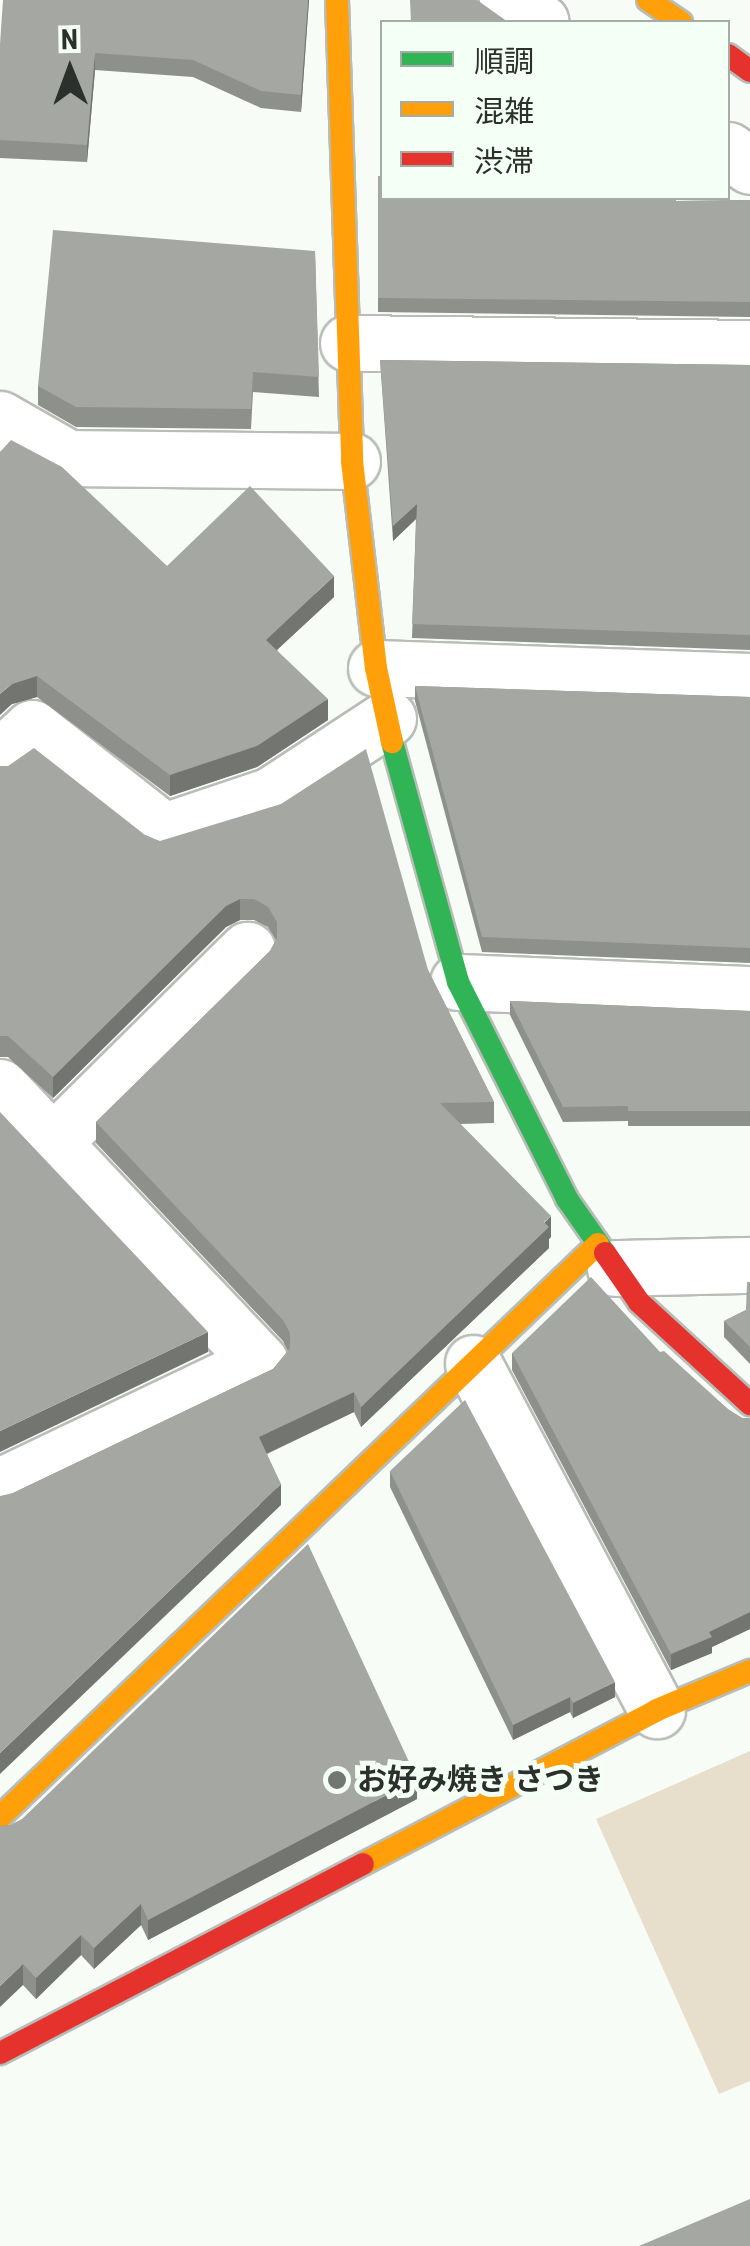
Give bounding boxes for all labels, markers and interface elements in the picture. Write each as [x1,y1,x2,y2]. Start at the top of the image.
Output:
north arrow [20,20,120,120]
legend [380,20,730,200]
text: N [61,23,78,56]
text: 順調 [474,44,534,79]
text: 混雑 [474,94,534,129]
text: 渋滞 [474,144,534,179]
place label: お好み焼き さつき [357,1762,604,1798]
marker: お好み焼き さつき [326,1769,348,1791]

